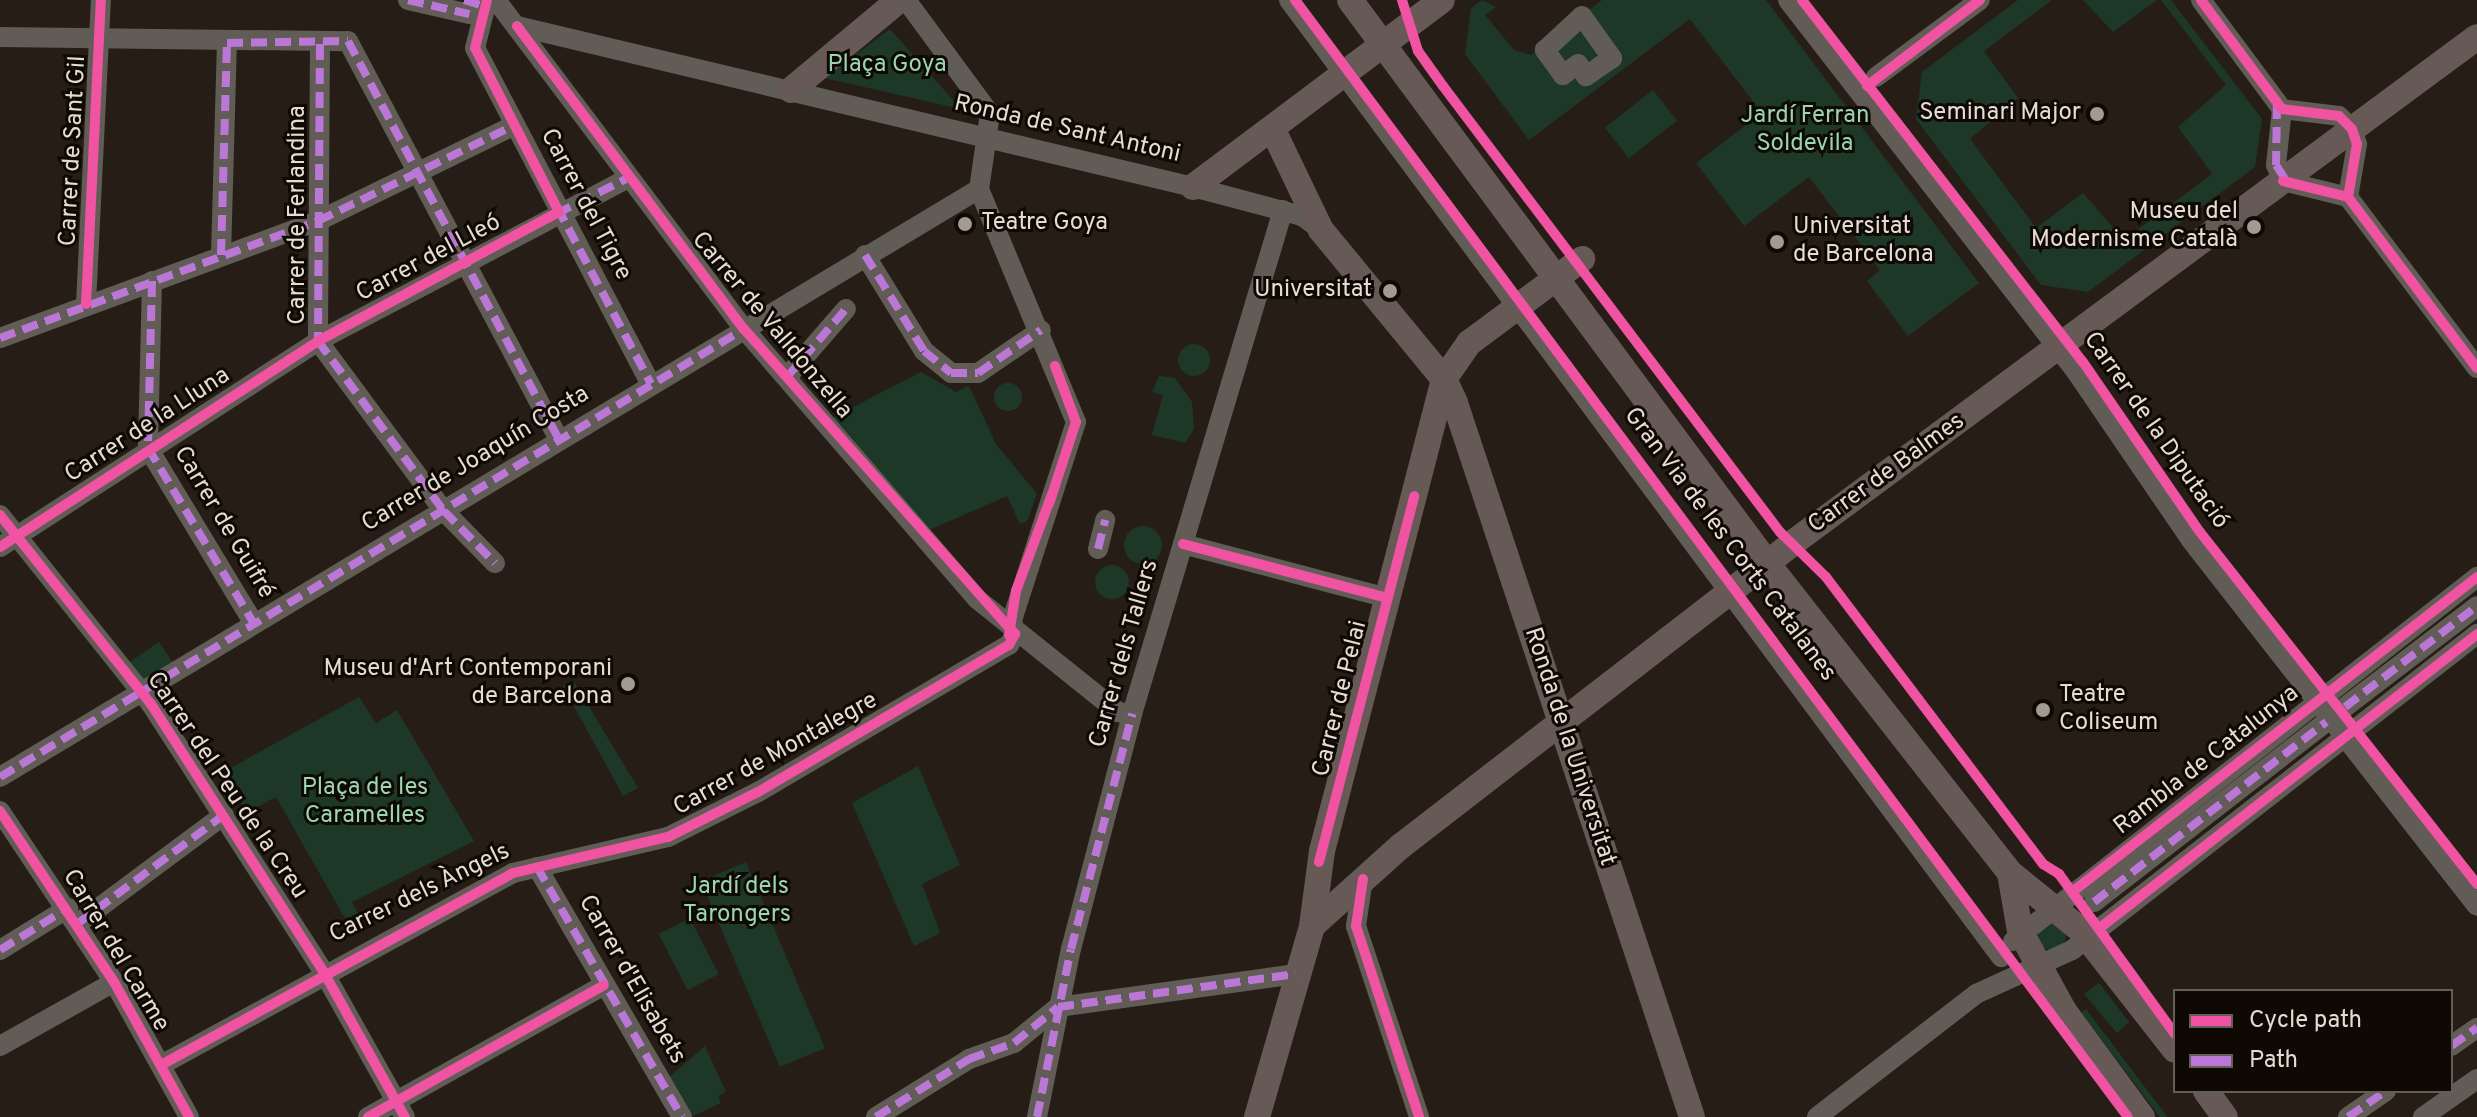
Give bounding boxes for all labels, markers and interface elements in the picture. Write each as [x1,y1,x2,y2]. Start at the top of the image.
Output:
park label: Plaça Goya [827,52,947,80]
street label: Carrer de Sant Gil [55,55,93,247]
street label: Ronda de Sant Antoni [950,90,1184,170]
place label: Seminari Major [1919,100,2081,128]
park label: Jardí Ferran Soldevila [1740,103,1870,159]
street label: Carrer de Ferlandina [285,105,313,325]
marker: Seminari Major [2088,105,2106,123]
street label: Carrer del Tigre [533,124,637,286]
place label: Museu del Modernisme Català [2031,199,2238,255]
street label: Carrer del Lleó [352,209,506,309]
place label: Teatre Goya [981,210,1108,238]
place label: Universitat de Barcelona [1793,214,1934,270]
marker: Teatre Goya [956,215,974,233]
marker: Museu del Modernisme Català [2245,218,2263,236]
street label: Carrer de Valldonzella [684,226,858,426]
marker: Universitat de Barcelona [1768,233,1786,251]
place label: Universitat [1254,277,1372,305]
marker: Universitat [1379,280,1401,302]
street label: Carrer de la Diputació [2076,327,2234,535]
street label: Carrer de la Lluna [60,362,236,490]
street label: Carrer de Joaquín Costa [357,381,595,539]
street label: Gran Via de les Corts Catalanes [1616,402,1842,688]
street label: Carrer de Balmes [1803,408,1971,540]
street label: Carrer de Guifré [166,442,280,604]
street label: Carrer dels Tallers [1084,556,1166,752]
street label: Carrer de Pelai [1308,618,1374,780]
street label: Ronda de la Universitat [1517,624,1621,870]
place label: Museu d'Art Contemporani de Barcelona [323,656,612,712]
street label: Carrer del Peu de la Creu [139,667,313,905]
marker: Museu d'Art Contemporani de Barcelona [619,675,637,693]
street label: Rambla de Catalunya [2109,680,2305,842]
place label: Teatre Coliseum [2059,682,2158,738]
street label: Carrer de Montalegre [669,687,883,823]
marker: Teatre Coliseum [2034,701,2052,719]
park label: Plaça de les Caramelles [302,775,428,831]
street label: Carrer dels Àngels [325,838,515,950]
street label: Carrer del Carme [55,865,175,1037]
park label: Jardí dels Tarongers [683,874,791,930]
street label: Carrer d'Elisabets [571,890,691,1070]
legend [2173,989,2453,1093]
text: Cycle path [2249,1006,2362,1036]
text: Path [2249,1046,2298,1076]

